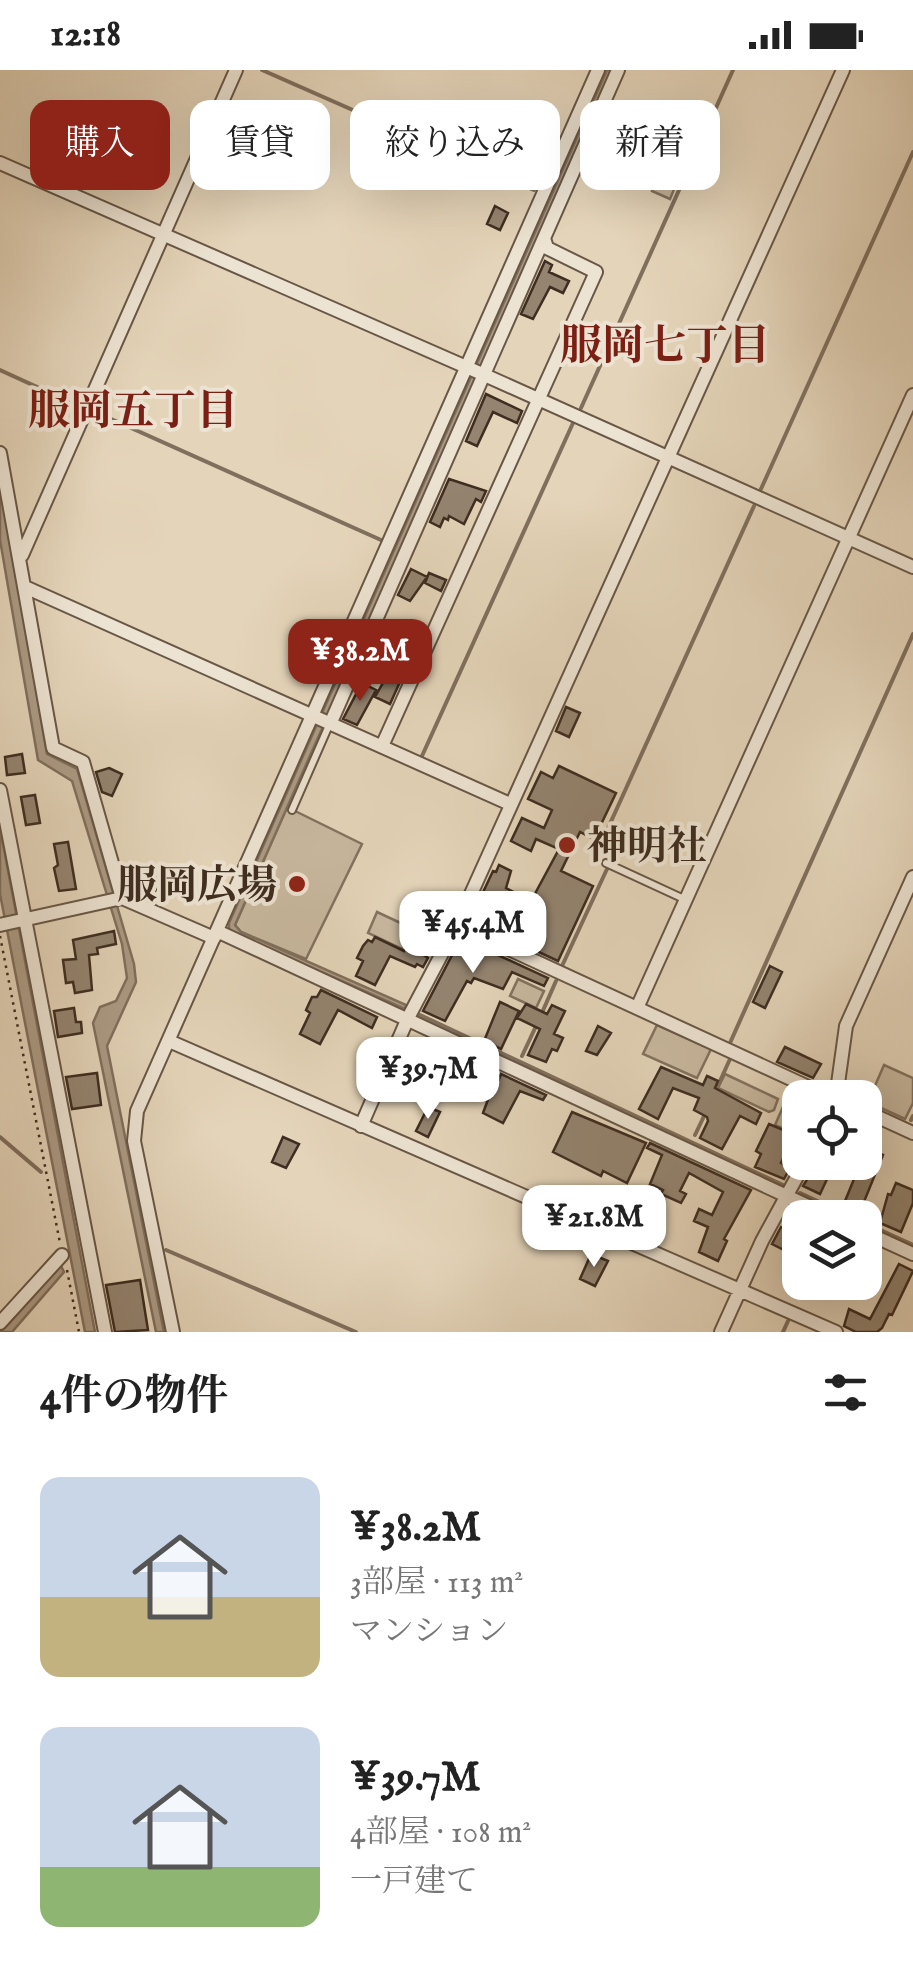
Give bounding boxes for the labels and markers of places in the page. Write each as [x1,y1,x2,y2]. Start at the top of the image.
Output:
pin: ¥38.2M [279,619,441,704]
place label: 神明社 [587,823,707,874]
marker: 神明社 [556,834,578,856]
place label: 服岡広場 [117,862,277,913]
marker: 服岡広場 [286,873,308,895]
pin: ¥45.4M [392,891,554,976]
pin: ¥39.7M [347,1037,509,1122]
pin: ¥21.8M [513,1185,675,1270]

